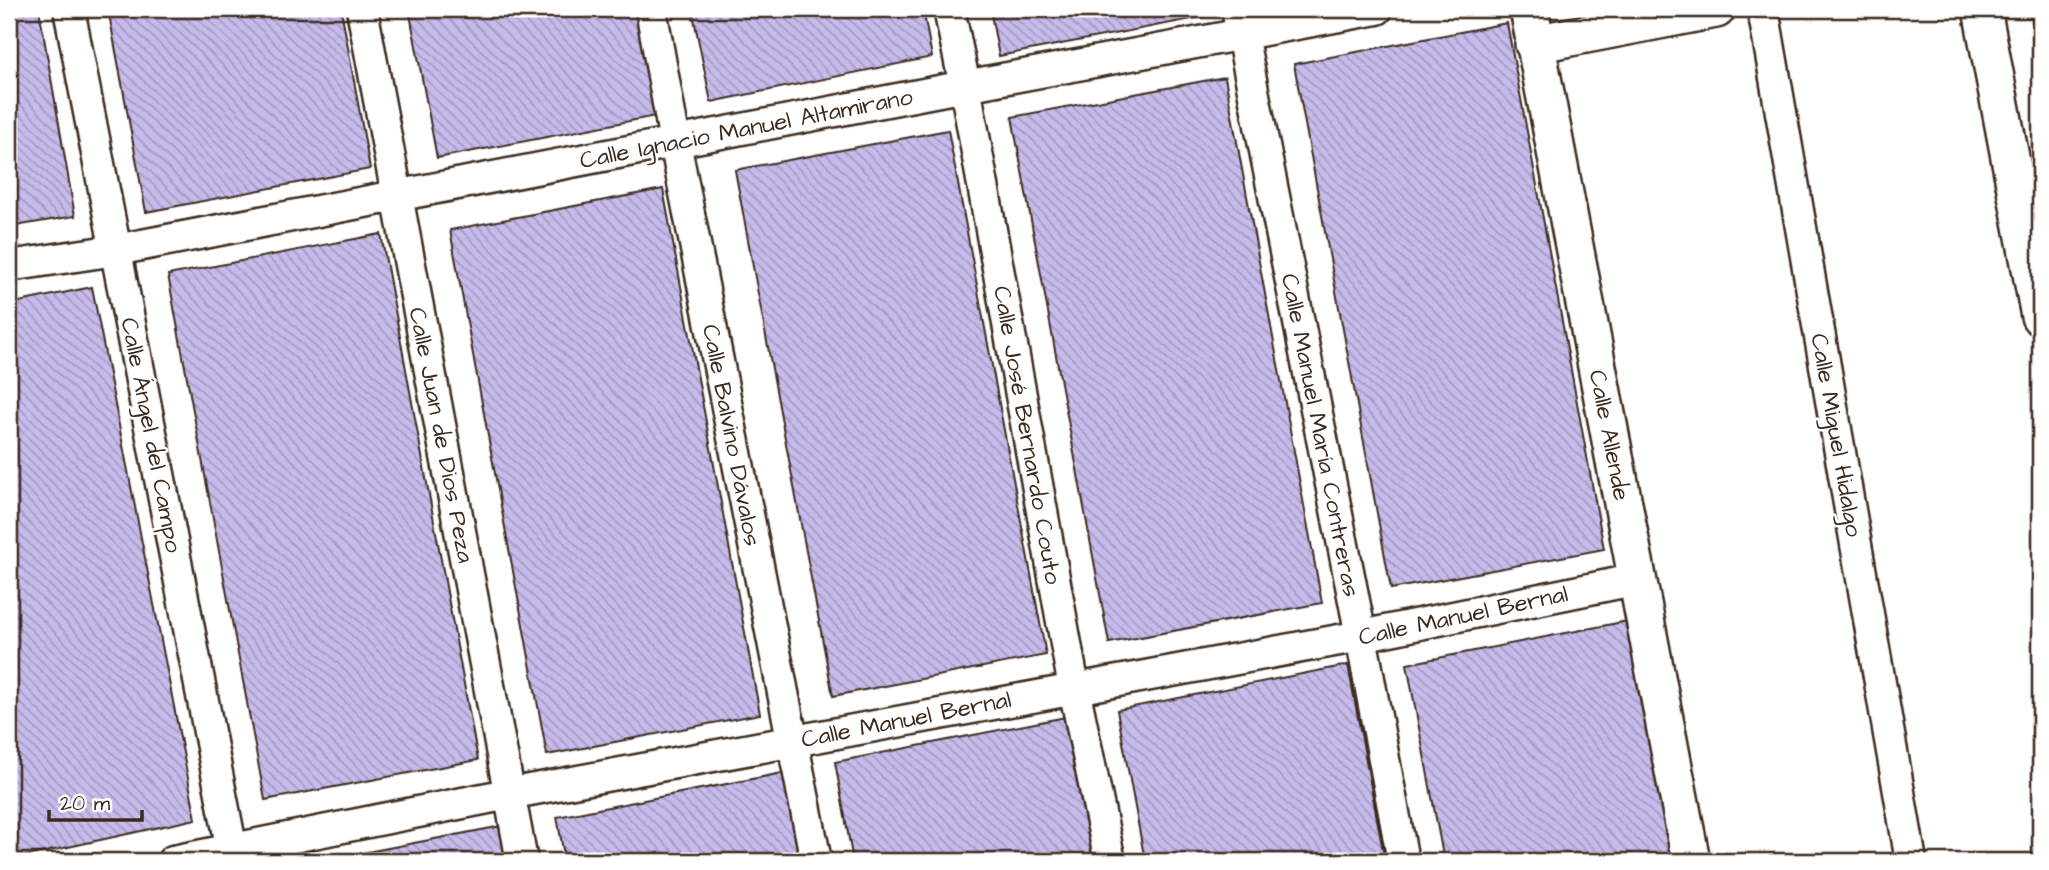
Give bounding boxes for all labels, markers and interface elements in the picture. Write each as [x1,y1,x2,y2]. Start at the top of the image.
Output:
street label: Calle Ignacio Manuel Altamirano [577,80,916,179]
street label: Calle Manuel María Contreras [1272,271,1368,600]
street label: Calle José Bernardo Couto [984,283,1070,587]
street label: Calle Juan de Dios Peza [400,304,482,566]
street label: Calle Ángel del Campo [111,315,191,556]
street label: Calle Balvino Dávalos [693,321,769,549]
street label: Calle Miguel Hidalgo [1800,331,1871,540]
street label: Calle Allende [1580,367,1638,503]
street label: Calle Manuel Bernal [1355,577,1571,655]
street label: Calle Manuel Bernal [798,683,1014,757]
scale bar [49,779,142,823]
text: 20 m [60,789,111,818]

